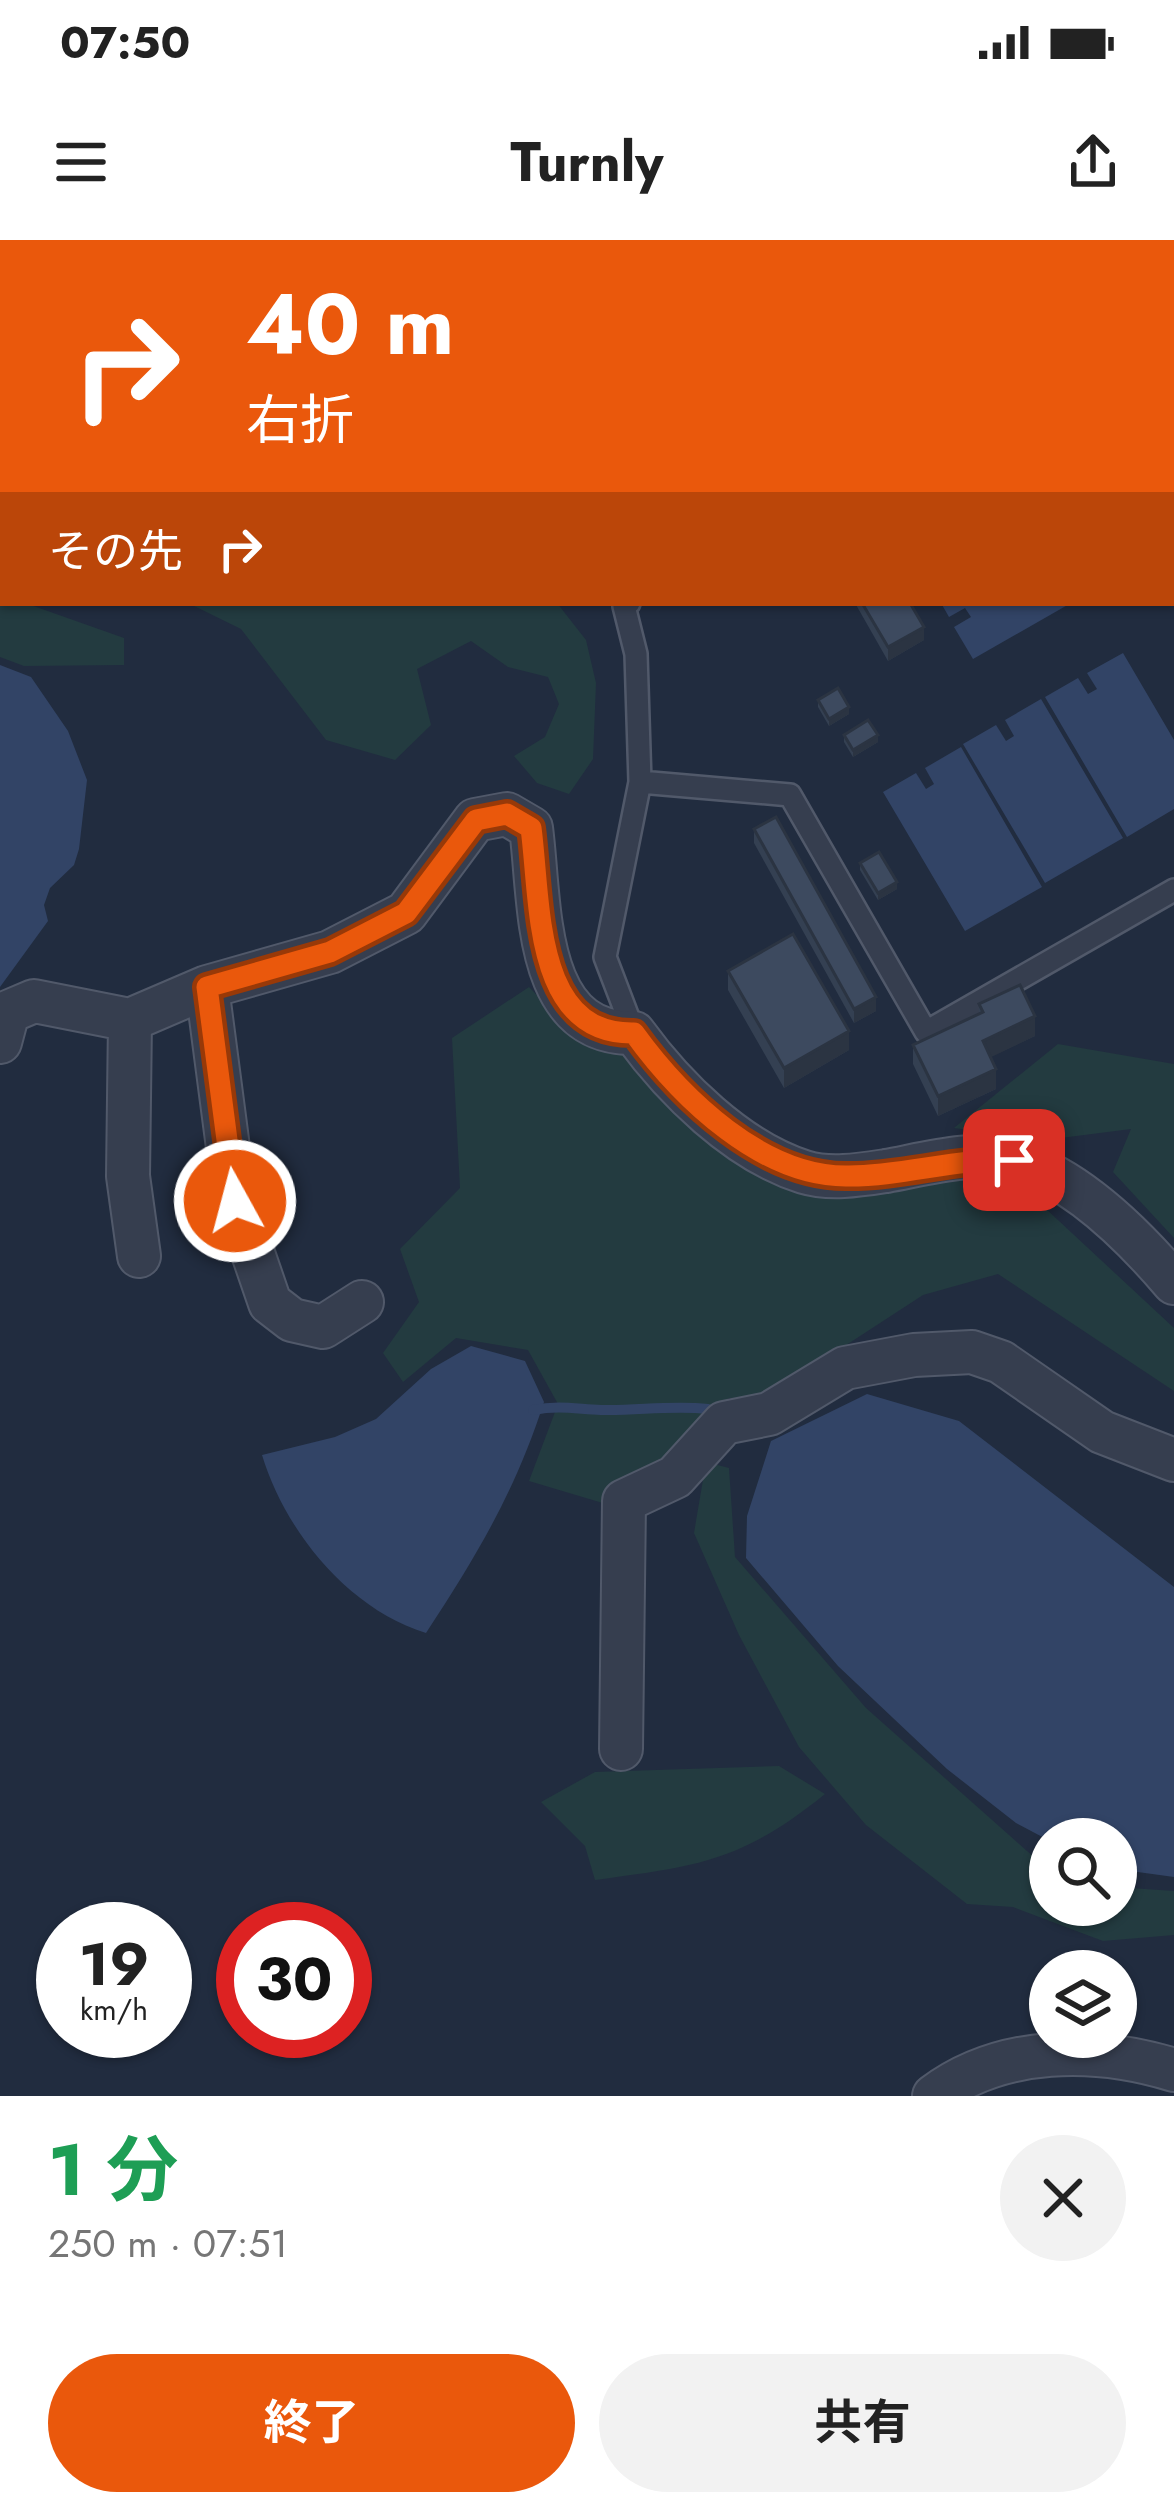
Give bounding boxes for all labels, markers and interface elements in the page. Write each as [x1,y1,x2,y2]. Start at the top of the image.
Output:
text: 07:50 [60,10,190,75]
text: Turnly [511,123,663,201]
icon: menu [48,129,114,195]
icon: share [1060,129,1126,195]
text: 40 m [246,264,454,386]
icon: right [48,288,204,444]
text: 右折 [246,381,354,459]
icon: right [207,516,273,582]
text: その先 [48,519,183,584]
pin [963,1109,1065,1211]
icon: arrive [981,1127,1047,1193]
position arrow [172,1138,298,1264]
map controls [1029,1818,1137,2058]
button: search [1029,1818,1137,1926]
speed limit sign: 30 [216,1902,372,2058]
text: 19 [79,1921,149,2008]
button: layers [1029,1950,1137,2058]
text: km/h [80,1988,148,2031]
text: 1 分 [48,2118,178,2222]
button: close [1000,2135,1126,2261]
text: 250 m · 07:51 [48,2215,288,2272]
button: 終了 [48,2354,575,2492]
button: 共有 [599,2354,1126,2492]

